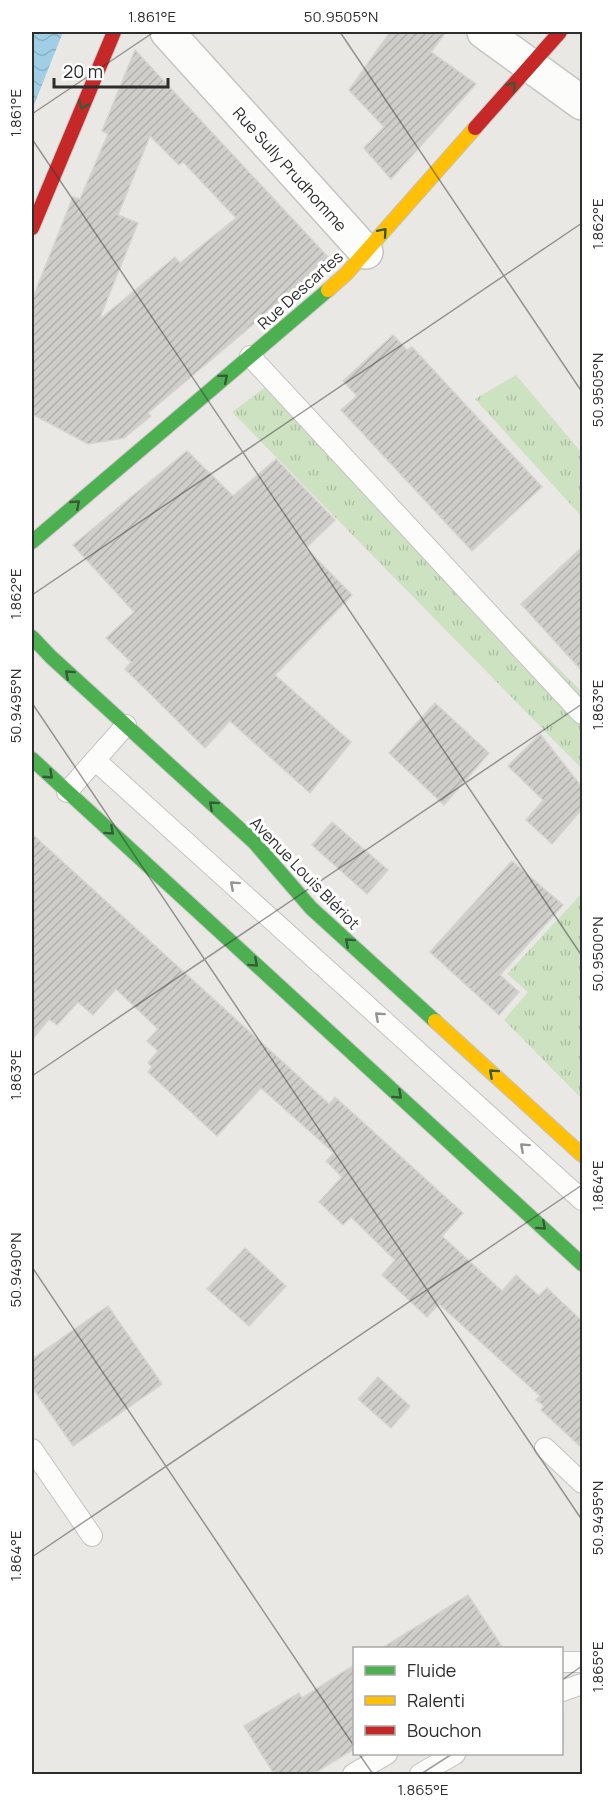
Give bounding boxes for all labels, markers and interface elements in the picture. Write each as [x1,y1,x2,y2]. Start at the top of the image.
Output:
text: 1.861°E [128,6,176,27]
text: 50.9505°N [304,6,378,27]
scale bar [54,51,168,89]
text: 20 m [63,59,103,83]
one-way arrow [505,82,516,93]
text: 1.861°E [5,89,26,137]
one-way arrow [78,98,90,109]
street label: Rue Sully Prudhomme [228,102,352,236]
text: 1.862°E [587,199,608,249]
one-way arrow [376,228,387,239]
street label: Rue Descartes [253,246,347,334]
text: 50.9505°N [587,353,608,427]
one-way arrow [217,374,228,385]
one-way arrow [69,500,80,511]
text: 1.862°E [5,569,26,619]
text: 50.9495°N [5,669,26,743]
one-way arrow [65,670,75,681]
text: 1.863°E [587,680,608,730]
one-way arrow [42,768,53,779]
one-way arrow [209,801,220,812]
street label: Avenue Louis Blériot [245,812,365,934]
one-way arrow [103,824,114,835]
one-way arrow [230,881,241,892]
text: 50.9500°N [587,917,608,991]
one-way arrow [345,938,355,949]
one-way arrow [247,956,258,967]
one-way arrow [375,1012,386,1023]
text: 1.863°E [5,1050,26,1100]
one-way arrow [489,1070,500,1081]
one-way arrow [390,1087,401,1098]
one-way arrow [520,1143,531,1154]
text: 1.864°E [587,1160,608,1212]
one-way arrow [535,1219,545,1230]
text: 50.9490°N [5,1232,26,1308]
text: 50.9495°N [587,1481,608,1555]
text: 1.864°E [5,1530,26,1582]
text: 1.865°E [587,1641,608,1693]
legend [353,1647,563,1755]
text: Fluide [407,1658,456,1682]
text: Ralenti [407,1688,465,1712]
text: Bouchon [407,1718,481,1742]
text: 1.865°E [397,1779,449,1800]

